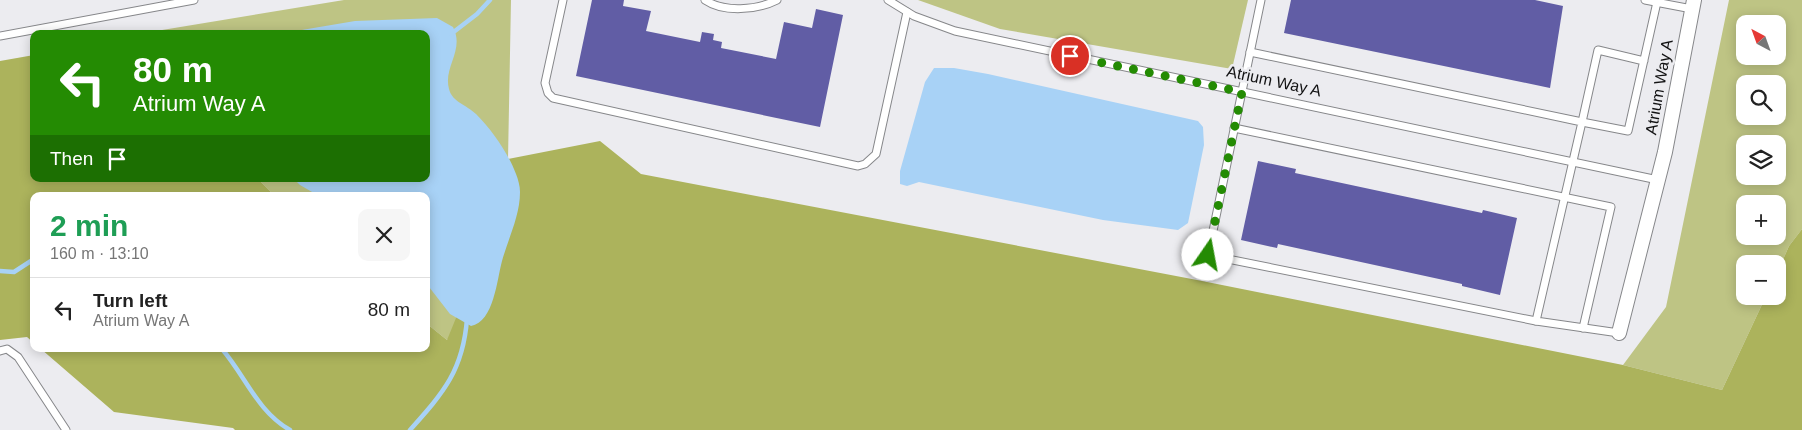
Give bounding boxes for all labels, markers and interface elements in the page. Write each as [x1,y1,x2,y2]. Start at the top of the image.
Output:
north arrow [1736,15,1786,65]
map controls [1736,15,1786,305]
pin [1049,35,1091,77]
street label: Atrium Way A [1642,38,1676,136]
icon: arrive [1056,42,1084,70]
icon: left [50,50,115,115]
text: 80 m [133,50,213,89]
street label: Atrium Way A [1225,63,1323,99]
button: search [1736,75,1786,125]
text: Atrium Way A [133,91,265,116]
button: layers [1736,135,1786,185]
icon: arrive [103,145,131,173]
text: Then [50,148,93,169]
button: + [1736,195,1786,245]
text: 2 min [50,209,128,242]
button: close [358,209,410,261]
position arrow [1181,228,1233,280]
text: 160 m · 13:10 [50,245,149,262]
button: − [1736,255,1786,305]
text: Turn left [93,290,168,311]
icon: left [50,296,78,324]
text: 80 m [368,299,410,320]
text: Atrium Way A [93,312,189,329]

